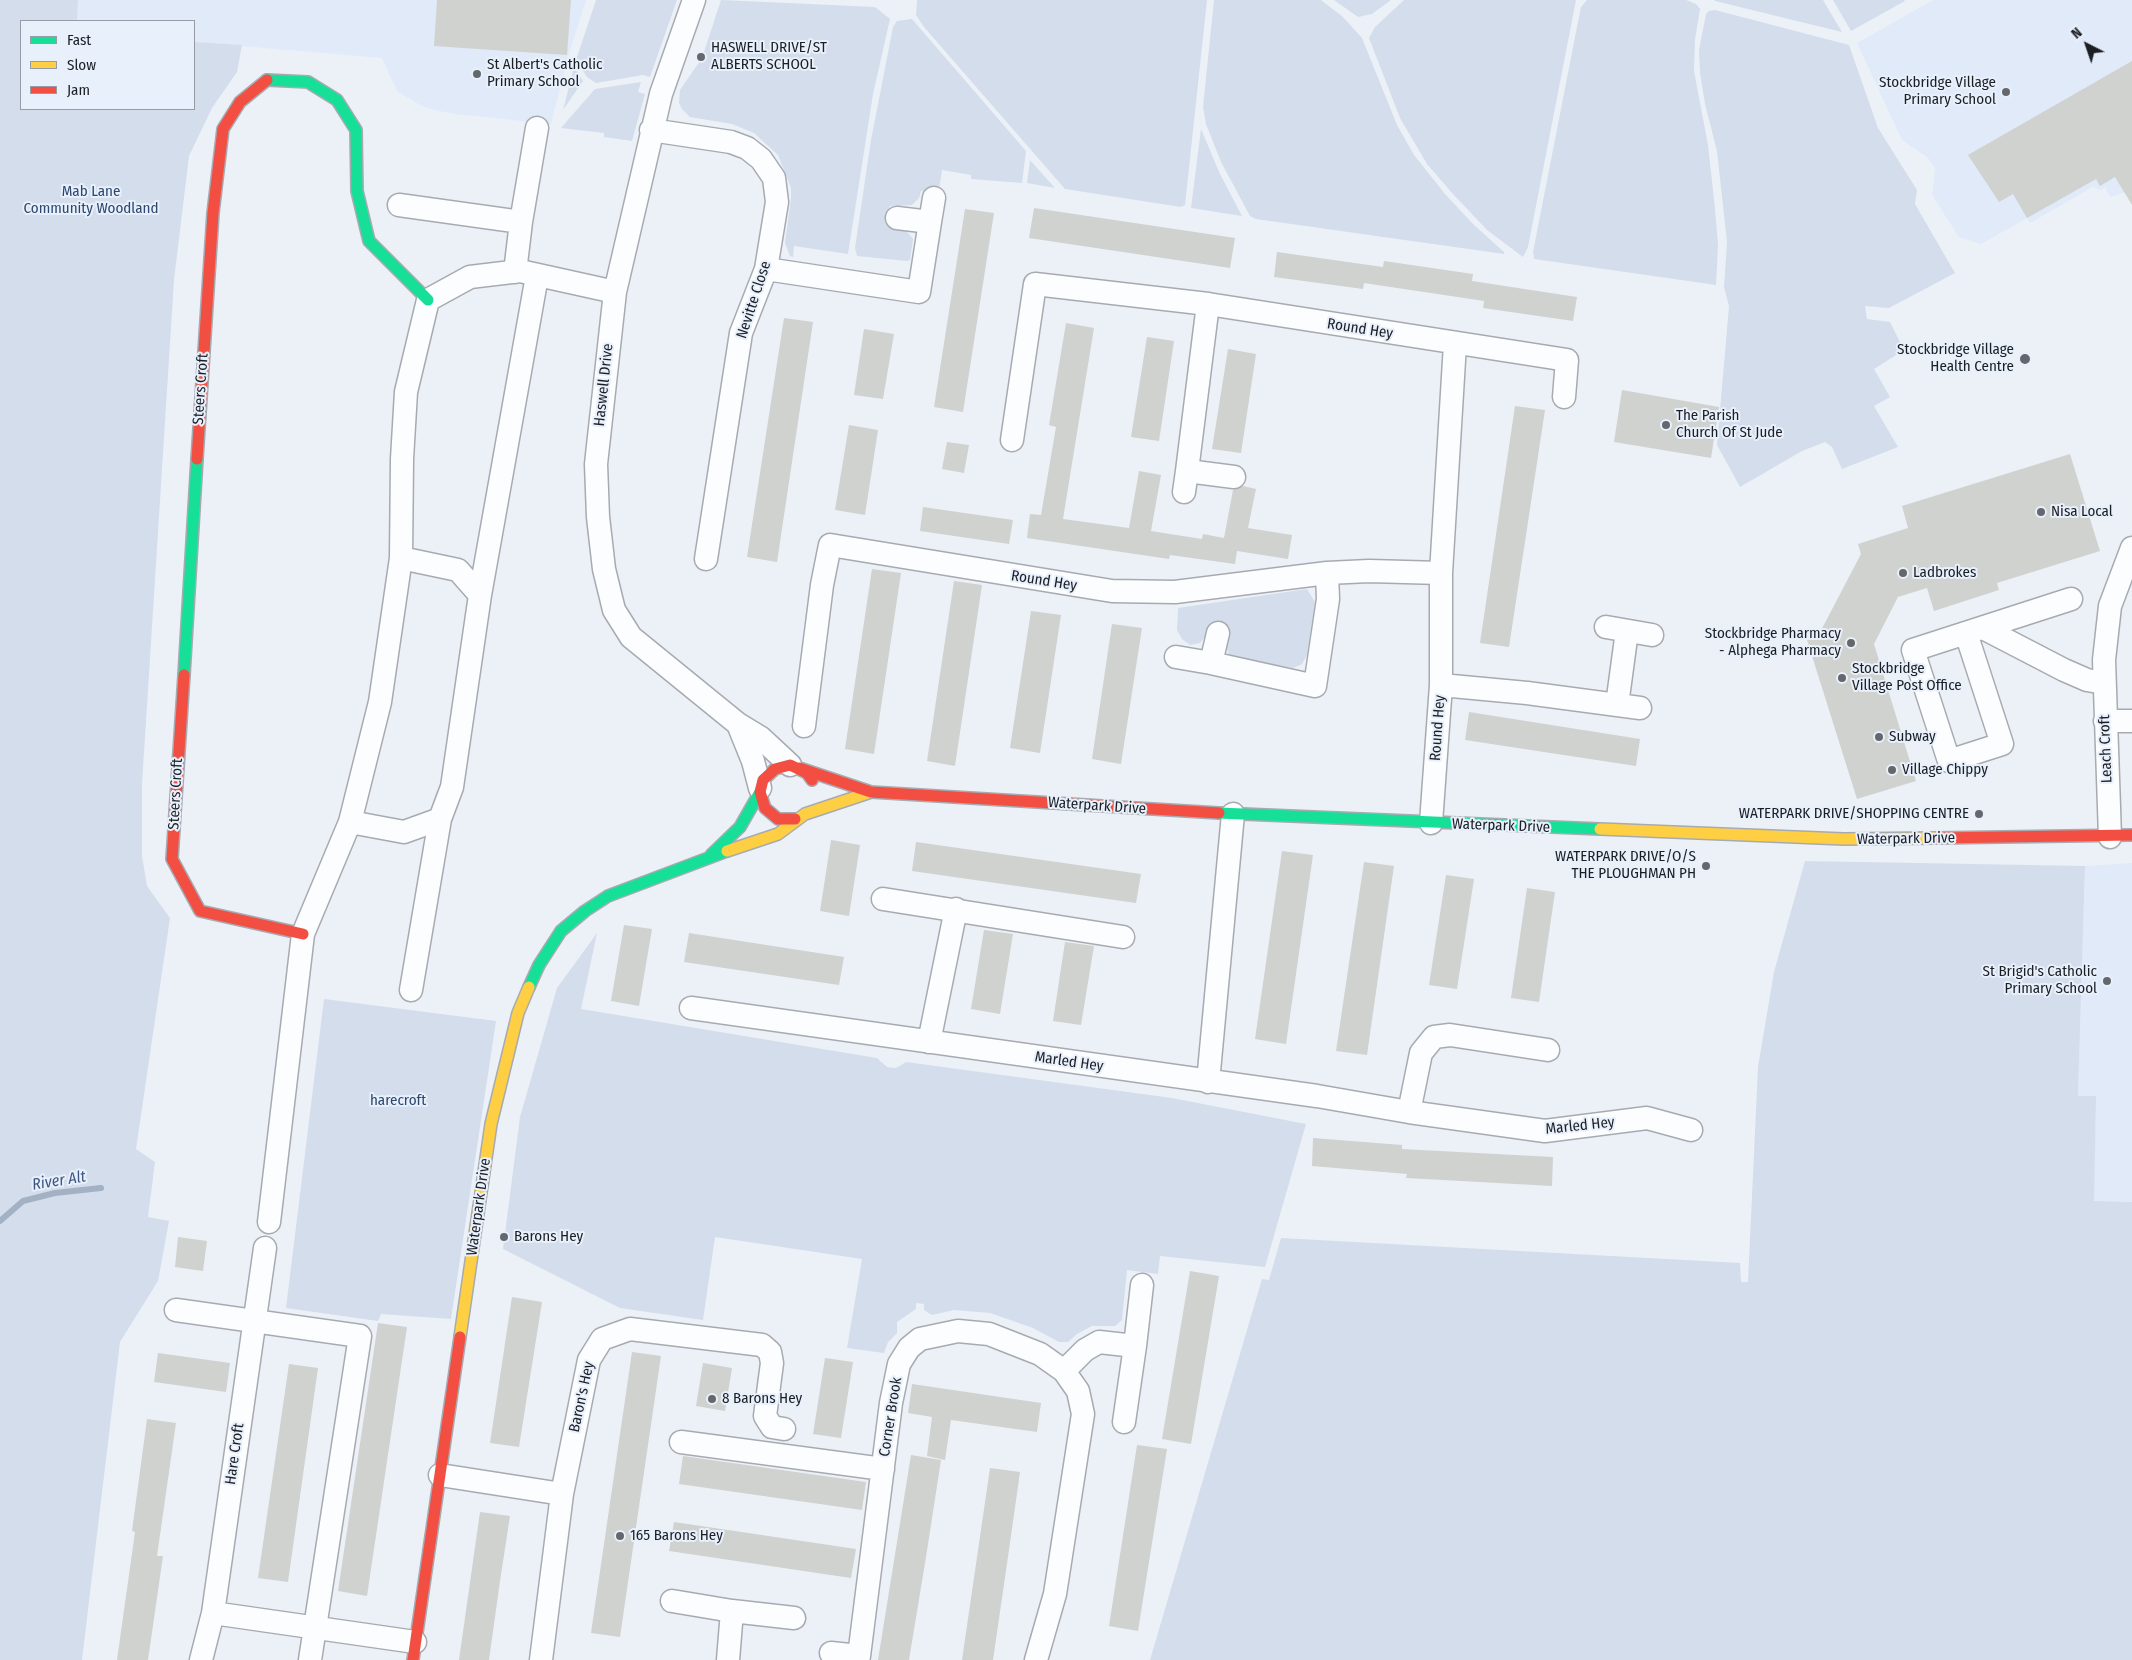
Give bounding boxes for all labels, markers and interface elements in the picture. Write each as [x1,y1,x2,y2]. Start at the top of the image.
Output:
legend [20,20,195,110]
north arrow [2062,20,2112,70]
text: N [2068,24,2086,42]
text: Fast [67,31,91,49]
place label: HASWELL DRIVE/ST ALBERTS SCHOOL [711,39,827,74]
marker: HASWELL DRIVE/ST ALBERTS SCHOOL [695,51,707,63]
text: Slow [67,56,96,74]
place label: St Albert's Catholic Primary School [487,56,603,91]
marker: St Albert's Catholic Primary School [471,68,483,80]
place label: Stockbridge Village Primary School [1879,74,1996,109]
text: Jam [67,81,90,99]
marker: Stockbridge Village Primary School [2000,86,2012,98]
park label: Mab Lane Community Woodland [24,183,158,218]
street label: Nevitte Close [733,259,775,341]
street label: Round Hey [1326,315,1394,343]
place label: Stockbridge Village Health Centre [1897,341,2014,376]
street label: Haswell Drive [591,343,617,427]
marker: Stockbridge Village Health Centre [2018,352,2032,366]
street label: Steers Croft [190,353,212,425]
place label: The Parish Church Of St Jude [1676,407,1783,442]
marker: The Parish Church Of St Jude [1660,419,1672,431]
place label: Nisa Local [2051,503,2113,521]
marker: Nisa Local [2035,506,2047,518]
place label: Ladbrokes [1913,564,1976,582]
street label: Round Hey [1010,567,1078,595]
marker: Ladbrokes [1897,567,1909,579]
place label: Stockbridge Pharmacy - Alphega Pharmacy [1705,625,1841,660]
marker: Stockbridge Pharmacy - Alphega Pharmacy [1845,637,1857,649]
place label: Stockbridge Village Post Office [1852,660,1962,695]
marker: Stockbridge Village Post Office [1836,672,1848,684]
street label: Round Hey [1427,694,1449,762]
street label: Leach Croft [2096,715,2116,783]
place label: Subway [1889,728,1936,746]
marker: Subway [1873,731,1885,743]
street label: Steers Croft [165,758,187,830]
place label: Village Chippy [1902,761,1988,779]
marker: Village Chippy [1886,764,1898,776]
street label: Waterpark Drive [1047,794,1147,818]
place label: WATERPARK DRIVE/SHOPPING CENTRE [1739,805,1969,823]
marker: WATERPARK DRIVE/SHOPPING CENTRE [1973,808,1985,820]
street label: Waterpark Drive [1452,815,1550,837]
street label: Waterpark Drive [1857,829,1955,849]
place label: WATERPARK DRIVE/O/S THE PLOUGHMAN PH [1555,848,1696,883]
marker: WATERPARK DRIVE/O/S THE PLOUGHMAN PH [1700,860,1712,872]
place label: St Brigid's Catholic Primary School [1983,963,2097,998]
marker: St Brigid's Catholic Primary School [2101,975,2113,987]
street label: Marled Hey [1033,1048,1105,1076]
park label: harecroft [370,1092,426,1110]
street label: Marled Hey [1545,1113,1615,1139]
street label: Waterpark Drive [463,1157,495,1257]
water label: River Alt [31,1167,87,1195]
place label: Barons Hey [514,1228,583,1246]
marker: Barons Hey [498,1231,510,1243]
street label: Baron's Hey [566,1360,598,1434]
street label: Corner Brook [876,1376,906,1458]
place label: 8 Barons Hey [722,1390,802,1408]
marker: 8 Barons Hey [706,1393,718,1405]
street label: Hare Croft [222,1422,248,1486]
place label: 165 Barons Hey [630,1527,723,1545]
marker: 165 Barons Hey [614,1530,626,1542]

